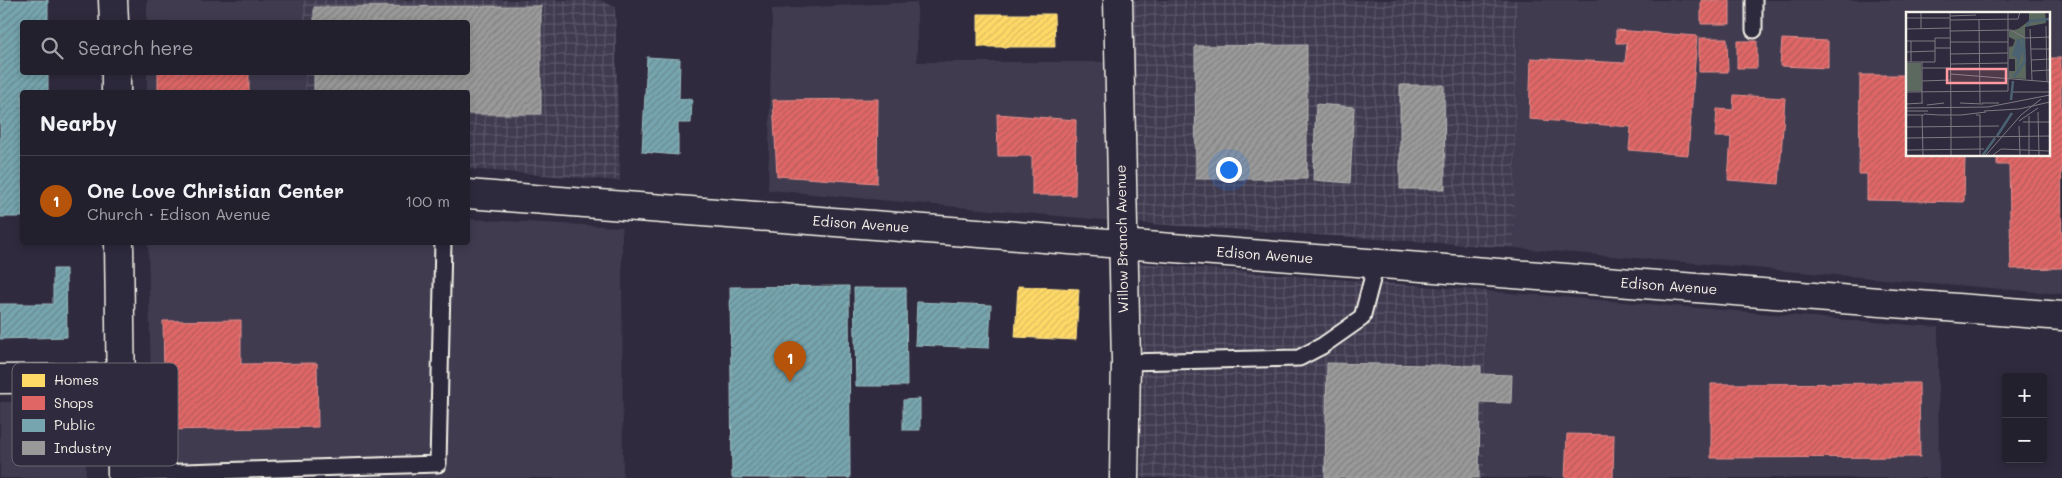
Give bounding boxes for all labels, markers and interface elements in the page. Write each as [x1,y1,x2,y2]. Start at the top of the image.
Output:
inset map [1906,12,2050,156]
search box [20,20,470,75]
icon: search [38,34,66,62]
text: Search here [78,35,194,60]
text: Nearby [40,109,117,136]
your location [1216,157,1242,183]
street label: Willow Branch Avenue [1111,165,1132,313]
text: One Love Christian Center [87,178,344,203]
text: 1 [52,190,60,211]
text: 100 m [405,190,450,211]
text: Church · Edison Avenue [87,203,271,224]
street label: Edison Avenue [812,211,910,236]
street label: Edison Avenue [1216,242,1314,267]
street label: Edison Avenue [1620,273,1718,298]
pin: 1 [774,341,806,382]
legend [12,363,178,466]
text: Homes [54,370,99,389]
map controls [2002,373,2047,463]
button: + [2002,373,2047,418]
text: Shops [54,393,94,412]
text: Public [54,415,95,434]
button: − [2002,418,2047,463]
text: Industry [54,438,112,457]

